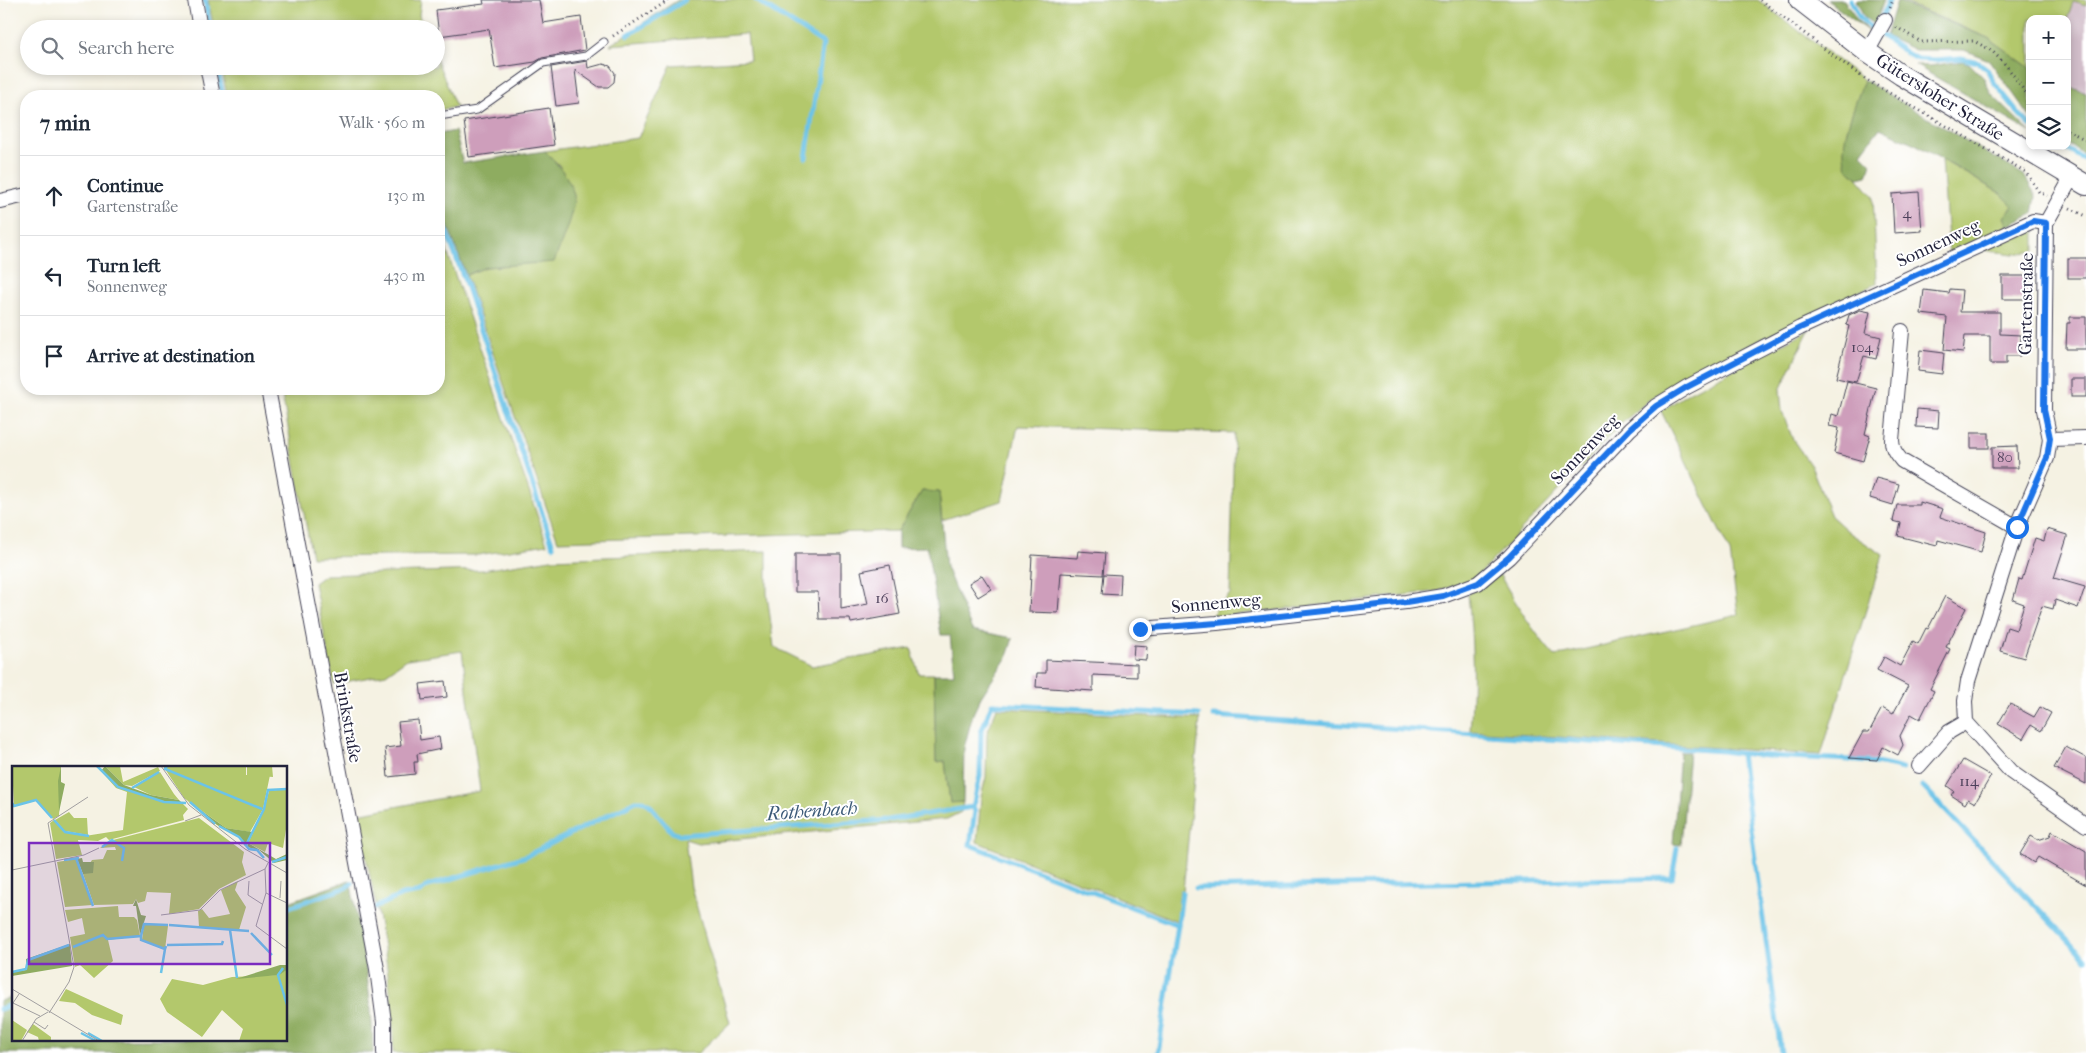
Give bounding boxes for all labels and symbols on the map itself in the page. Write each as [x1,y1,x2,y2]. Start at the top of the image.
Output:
street label: Gütersloher Straße [1872,50,2008,145]
house number: 4 [1903,204,1913,222]
street label: Sonnenweg [1893,215,1984,272]
street label: Gartenstraße [2015,253,2038,355]
house number: 104 [1851,338,1874,356]
street label: Sonnenweg [1547,410,1624,489]
house number: 80 [1997,448,2013,466]
route start [2006,516,2029,539]
house number: 16 [875,589,890,607]
street label: Sonnenweg [1170,589,1262,618]
route end [1129,618,1152,641]
street label: Brinkstraße [329,670,366,764]
inset map [12,766,288,1040]
house number: 114 [1959,772,1980,790]
water label: Rothenbach [764,797,858,825]

